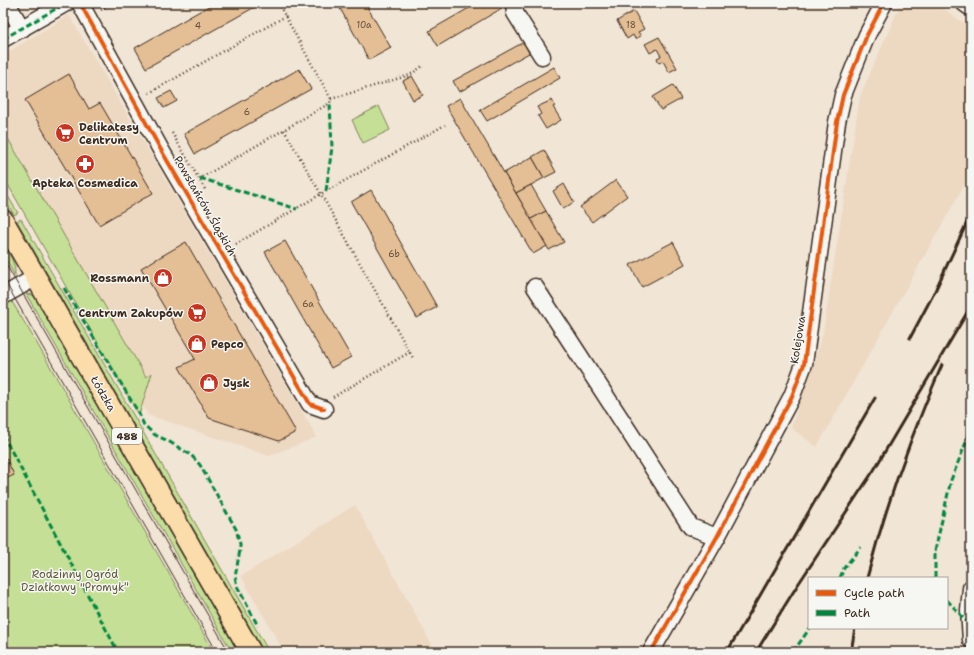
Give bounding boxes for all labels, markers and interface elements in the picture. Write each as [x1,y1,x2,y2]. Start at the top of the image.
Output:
house number: 10a [356,19,372,31]
house number: 18 [626,19,636,31]
house number: 4 [195,20,201,32]
house number: 6 [244,106,250,118]
place label: Delikatesy Centrum [79,120,139,148]
supermarket icon: Delikatesy Centrum [54,122,76,144]
pharmacy icon: Apteka Cosmedica [74,153,96,175]
street label: Powstańców Śląskich [170,153,241,259]
place label: Apteka Cosmedica [32,176,138,191]
house number: 6b [388,248,400,260]
shop icon: Rossmann [152,267,174,289]
place label: Rossmann [90,271,150,286]
house number: 6a [302,298,314,310]
supermarket icon: Centrum Zakupów [186,302,208,324]
place label: Centrum Zakupów [79,306,183,321]
street label: Kolejowa [787,315,809,365]
shop icon: Pepco [186,333,208,355]
place label: Pepco [211,337,244,352]
shop icon: Jysk [198,372,220,394]
street label: Łódzka [86,373,119,415]
place label: Jysk [223,376,250,391]
road number: 488 [112,428,142,444]
park label: Rodzinny Ogród Działkowy "Promyk" [21,567,129,595]
legend [808,577,948,629]
text: Cycle path [844,585,905,601]
text: Path [844,605,870,621]

